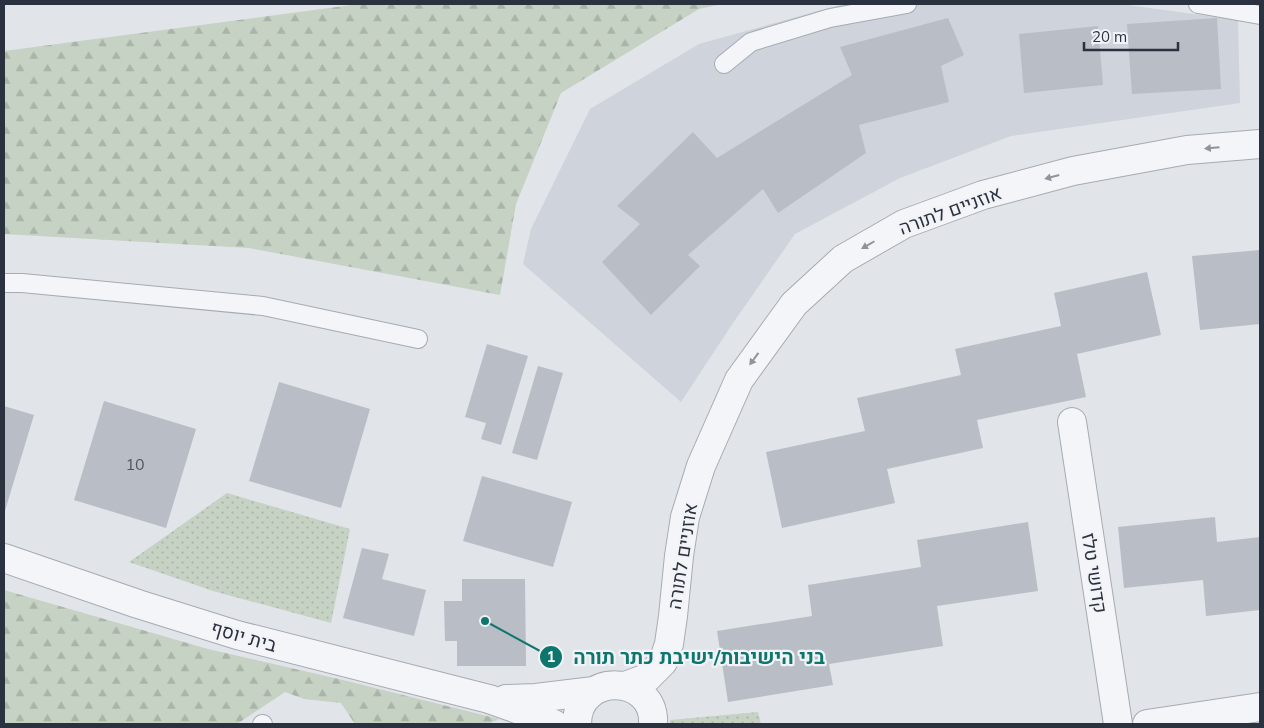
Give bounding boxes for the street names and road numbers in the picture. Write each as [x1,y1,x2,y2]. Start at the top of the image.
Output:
street label: אוזניים לתורה [895,180,1005,240]
street label: אוזניים לתורה [662,501,702,611]
street label: קדושי טלז [1077,531,1113,615]
street label: בית יוסף [208,615,280,657]

